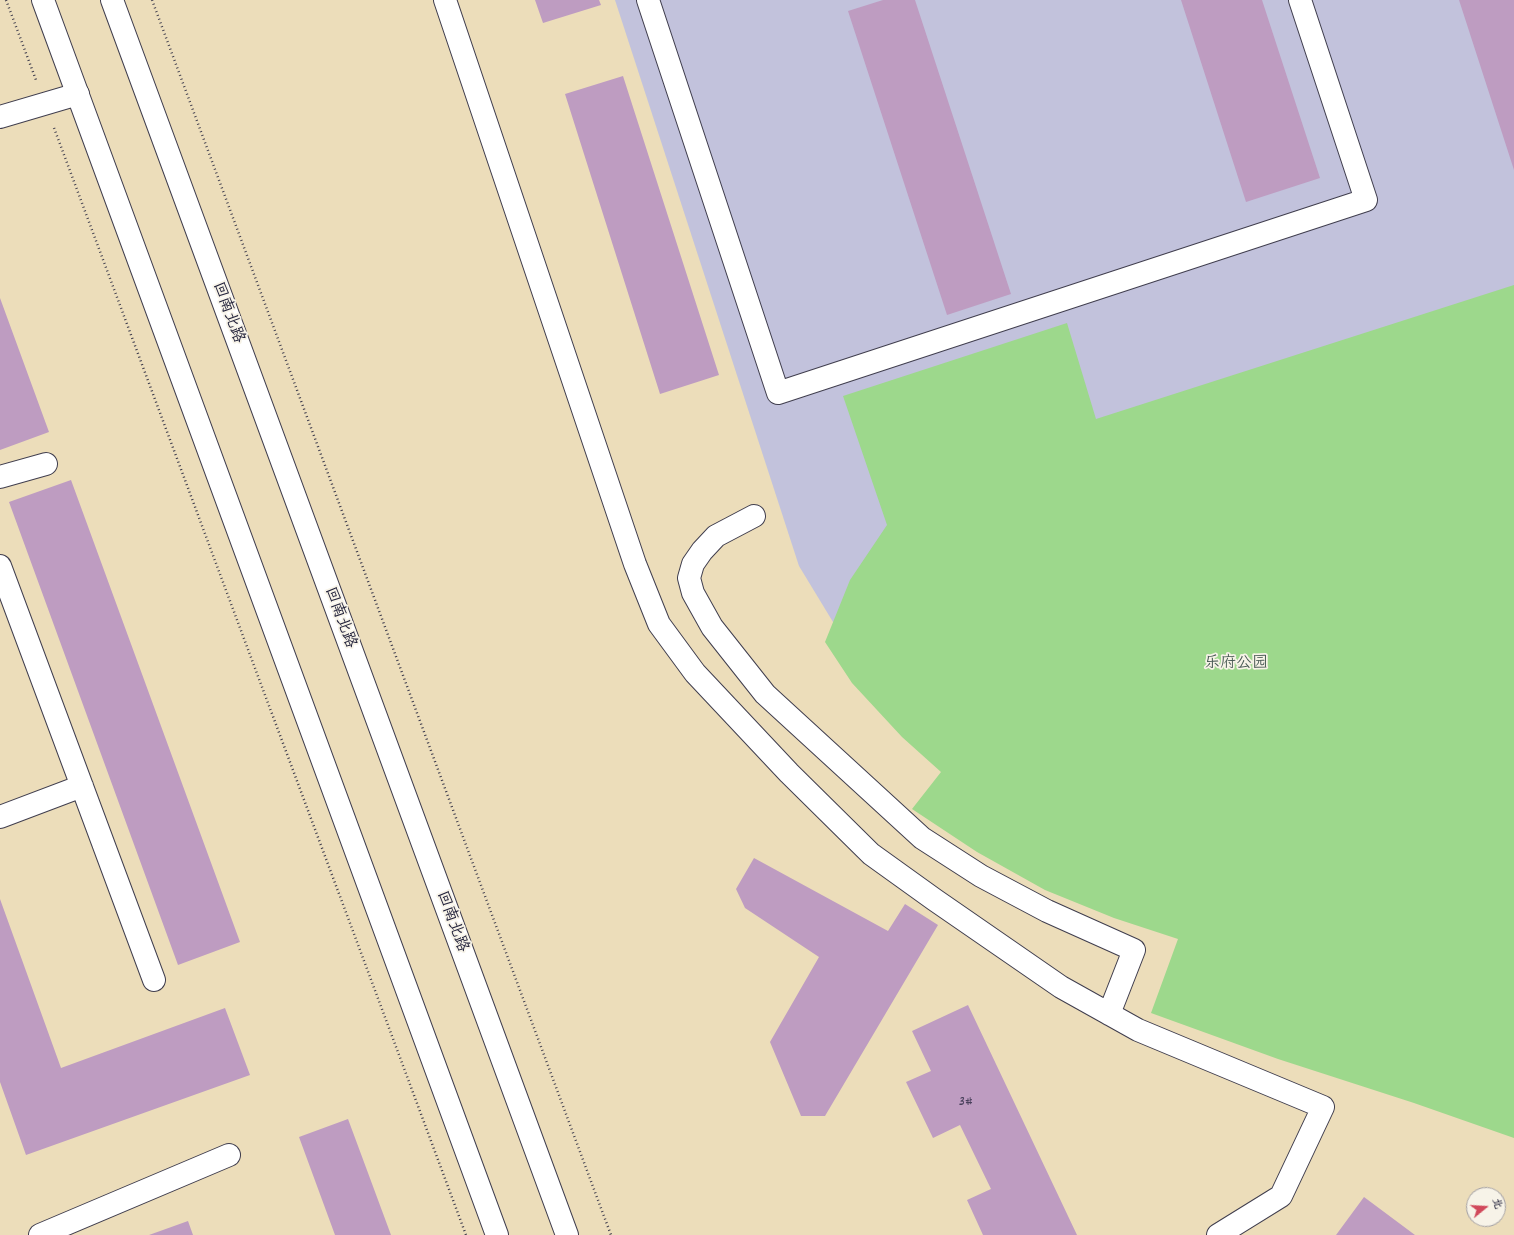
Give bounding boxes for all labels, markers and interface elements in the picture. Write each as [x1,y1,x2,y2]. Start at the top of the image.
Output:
street label: 回南北路 [207,280,247,346]
street label: 回南北路 [319,585,359,651]
park label: 乐府公园 [1204,655,1268,675]
street label: 回南北路 [431,889,471,955]
house number: 3# [959,1095,973,1111]
north arrow [1466,1187,1506,1227]
text: 北 [1487,1196,1506,1211]

